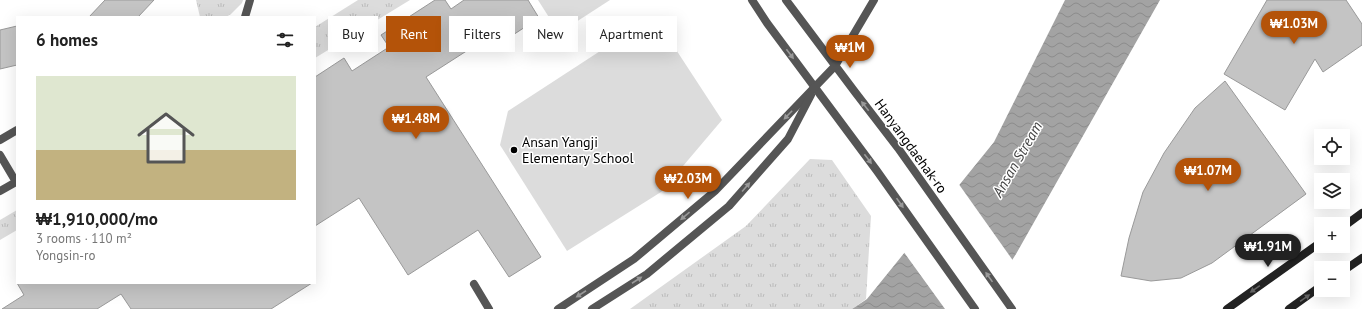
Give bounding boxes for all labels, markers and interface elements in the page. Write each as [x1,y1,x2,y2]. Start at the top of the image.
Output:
pin: ₩1.03M [1261,11,1327,45]
text: ₩1.03M [1270,15,1318,32]
chip: Buy [328,16,378,52]
chip: Rent [386,16,441,52]
chip: Filters [449,16,515,52]
chip: New [523,16,578,52]
chip: Apartment [586,16,677,52]
text: 6 homes [36,29,98,51]
icon: filters [274,29,296,51]
pin: ₩1M [831,35,869,69]
text: ₩1M [835,39,865,56]
one-way arrow [786,49,794,60]
street label: Hanyangdaehak-ro [871,95,951,197]
one-way arrow [861,100,870,111]
icon: home [130,102,202,174]
pin: ₩1.48M [383,106,449,140]
text: ₩1.48M [392,110,440,127]
one-way arrow [783,110,792,120]
water label: Ansan Stream [987,118,1046,201]
map controls [1314,129,1350,297]
button: locate [1314,129,1350,165]
place label: Ansan Yangji Elementary School [522,133,634,167]
marker: Ansan Yangji Elementary School [509,145,519,155]
one-way arrow [863,154,871,164]
pin: ₩1.07M [1175,158,1241,192]
text: ₩1.07M [1184,162,1232,179]
pin: ₩2.03M [655,166,721,200]
text: ₩2.03M [664,170,712,187]
button: layers [1314,173,1350,209]
one-way arrow [741,182,750,192]
one-way arrow [896,198,904,208]
text: ₩1,910,000/mo [36,208,158,230]
one-way arrow [679,212,690,221]
button: + [1314,217,1350,253]
text: 3 rooms · 110 m² [36,230,132,247]
pin: ₩1.91M [1235,234,1301,268]
text: ₩1.91M [1244,238,1292,255]
text: Yongsin-ro [36,247,95,264]
button: − [1314,261,1350,297]
one-way arrow [985,272,993,282]
one-way arrow [631,277,643,284]
one-way arrow [1250,285,1260,293]
one-way arrow [576,290,586,298]
one-way arrow [1300,294,1310,302]

